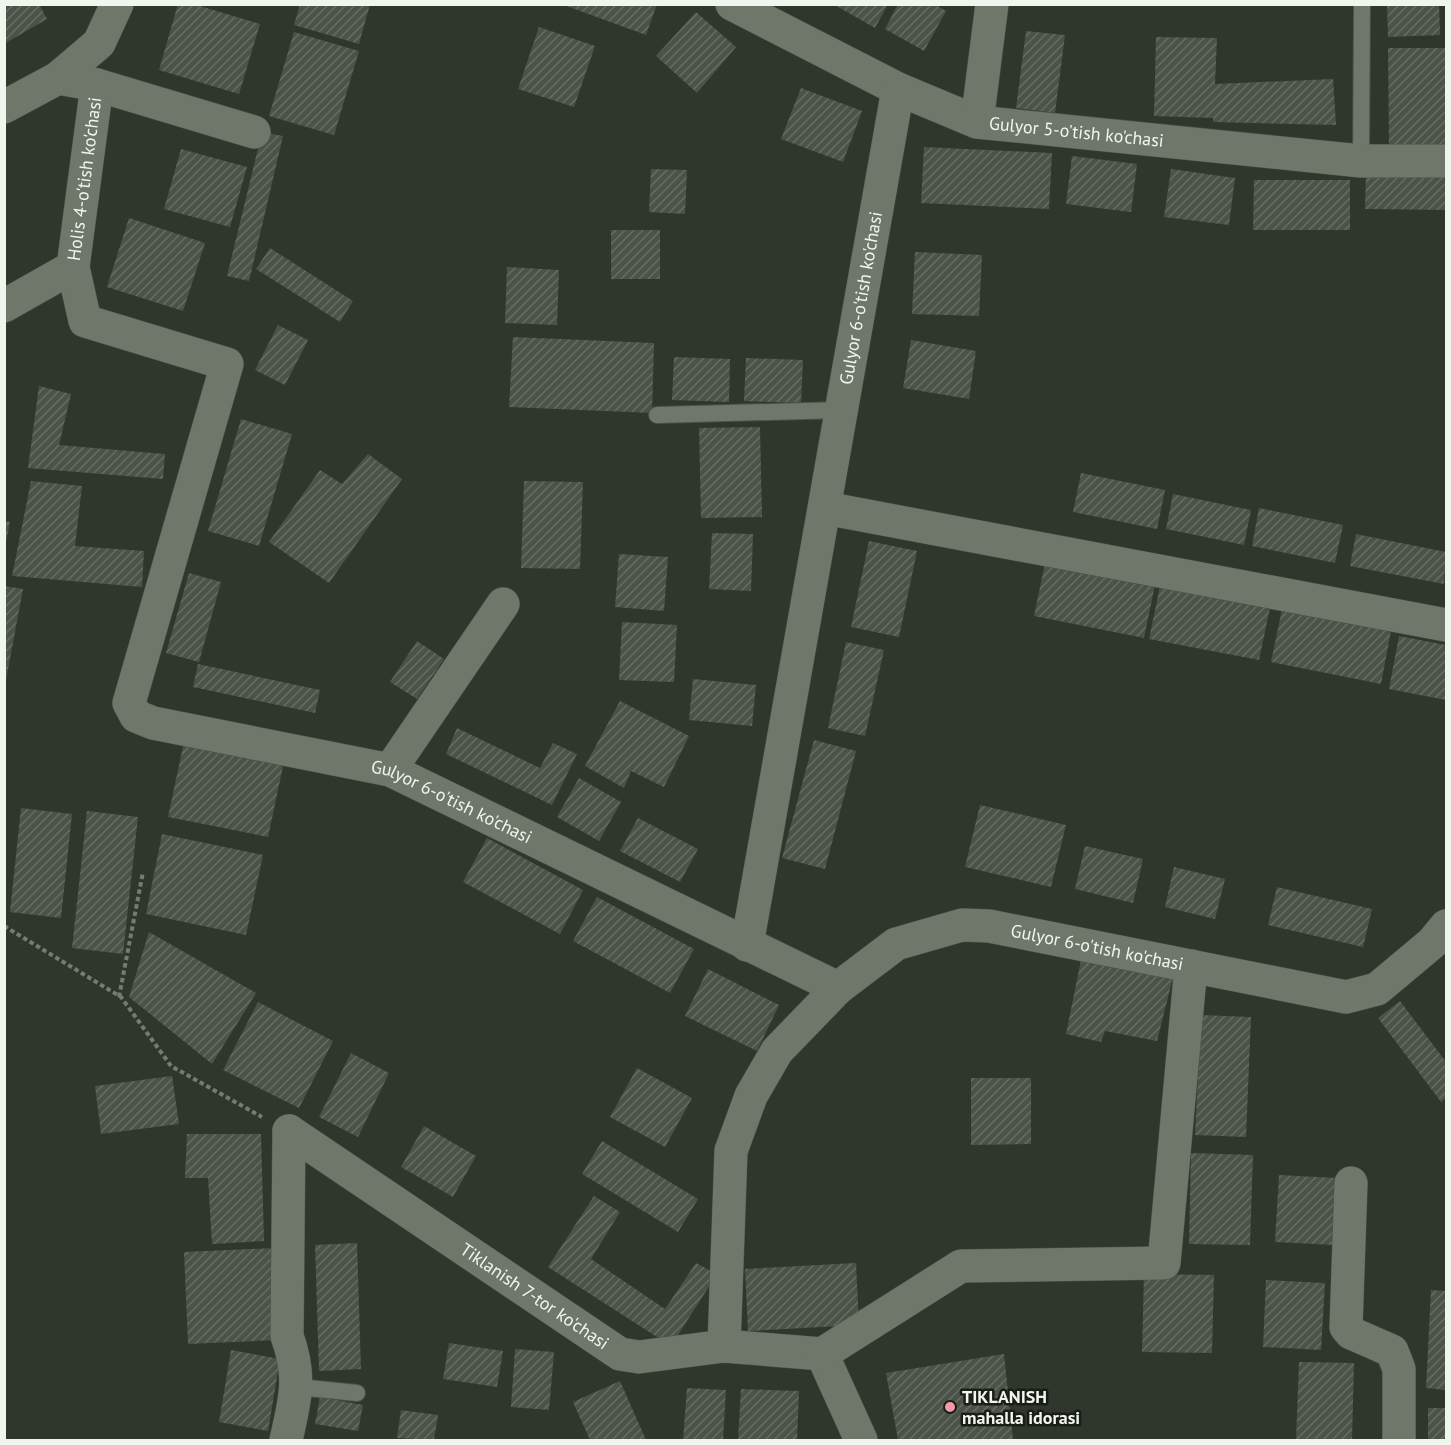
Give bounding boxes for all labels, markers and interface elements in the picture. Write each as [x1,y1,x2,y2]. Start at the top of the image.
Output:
street label: Holis 4-o'tish ko'chasi [62,96,106,262]
street label: Gulyor 5-o'tish ko'chasi [988,111,1165,152]
street label: Gulyor 6-o'tish ko'chasi [834,210,887,386]
street label: Gulyor 6-o'tish ko'chasi [369,755,536,848]
street label: Gulyor 6-o'tish ko'chasi [1009,919,1185,975]
street label: Tiklanish 7-tor ko'chasi [456,1238,614,1354]
place label: TIKLANISH mahalla idorasi [962,1385,1080,1429]
marker: TIKLANISH mahalla idorasi [943,1400,957,1414]

